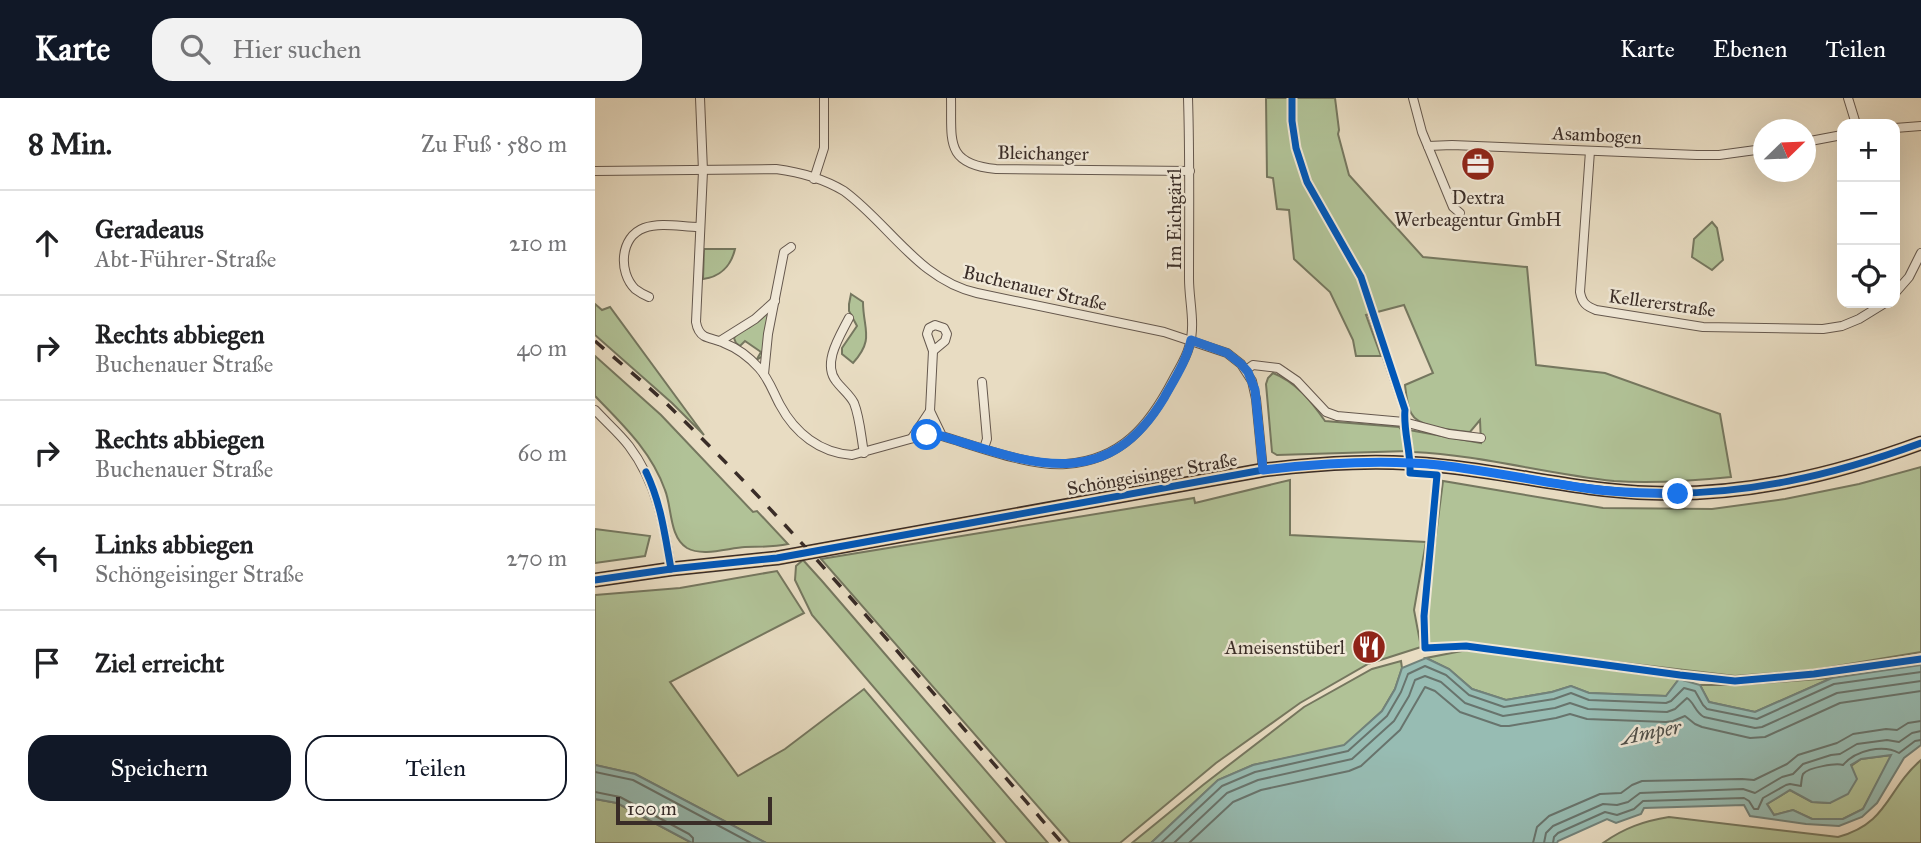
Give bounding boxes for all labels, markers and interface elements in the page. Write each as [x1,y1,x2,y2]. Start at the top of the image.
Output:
search box [152,18,642,81]
text: Karte [35,29,110,69]
icon: search [176,30,214,68]
text: Hier suchen [232,33,361,65]
text: Karte [1620,34,1675,64]
text: Ebenen [1713,34,1788,64]
text: Teilen [1826,34,1886,64]
north arrow [1753,119,1816,182]
map controls [1837,119,1900,308]
button: + [1837,119,1900,182]
street label: Asambogen [1551,121,1642,150]
text: 8 Min. [28,126,112,162]
text: Zu Fuß · 580 m [421,130,567,158]
street label: Bleichanger [997,141,1090,166]
office icon: Dextra Werbeagentur GmbH [1459,145,1497,183]
street label: Im Eichgärtl [1163,167,1187,270]
button: − [1837,182,1900,245]
place label: Dextra Werbeagentur GmbH [1394,186,1562,232]
text: Geradeaus [95,213,204,245]
icon: ahead [28,224,66,262]
text: 210 m [509,229,567,257]
text: Abt-Führer-Straße [95,245,276,273]
button: locate [1837,245,1900,308]
street label: Buchenauer Straße [961,260,1109,316]
street label: Kellererstraße [1607,284,1717,322]
text: Rechts abbiegen [95,318,265,350]
icon: right [28,329,66,367]
text: 40 m [517,334,567,362]
text: Buchenauer Straße [95,350,273,378]
route start [911,419,942,450]
text: Rechts abbiegen [95,423,265,455]
icon: right [28,434,66,472]
text: 60 m [518,439,567,467]
street label: Schöngeisinger Straße [1065,448,1239,501]
text: Buchenauer Straße [95,455,273,483]
route end [1662,478,1693,509]
text: Links abbiegen [95,528,254,560]
icon: left [28,539,66,577]
text: 270 m [506,544,567,572]
text: Schöngeisinger Straße [95,560,304,588]
restaurant icon: Ameisenstüberl [1350,628,1388,666]
place label: Ameisenstüberl [1224,636,1346,659]
icon: arrive [28,644,66,682]
text: Ziel erreicht [95,647,224,679]
water label: Amper [1617,713,1684,751]
button: Speichern [28,735,291,801]
button: Teilen [305,735,567,801]
scale bar [616,794,772,826]
text: 100 m [627,797,677,820]

